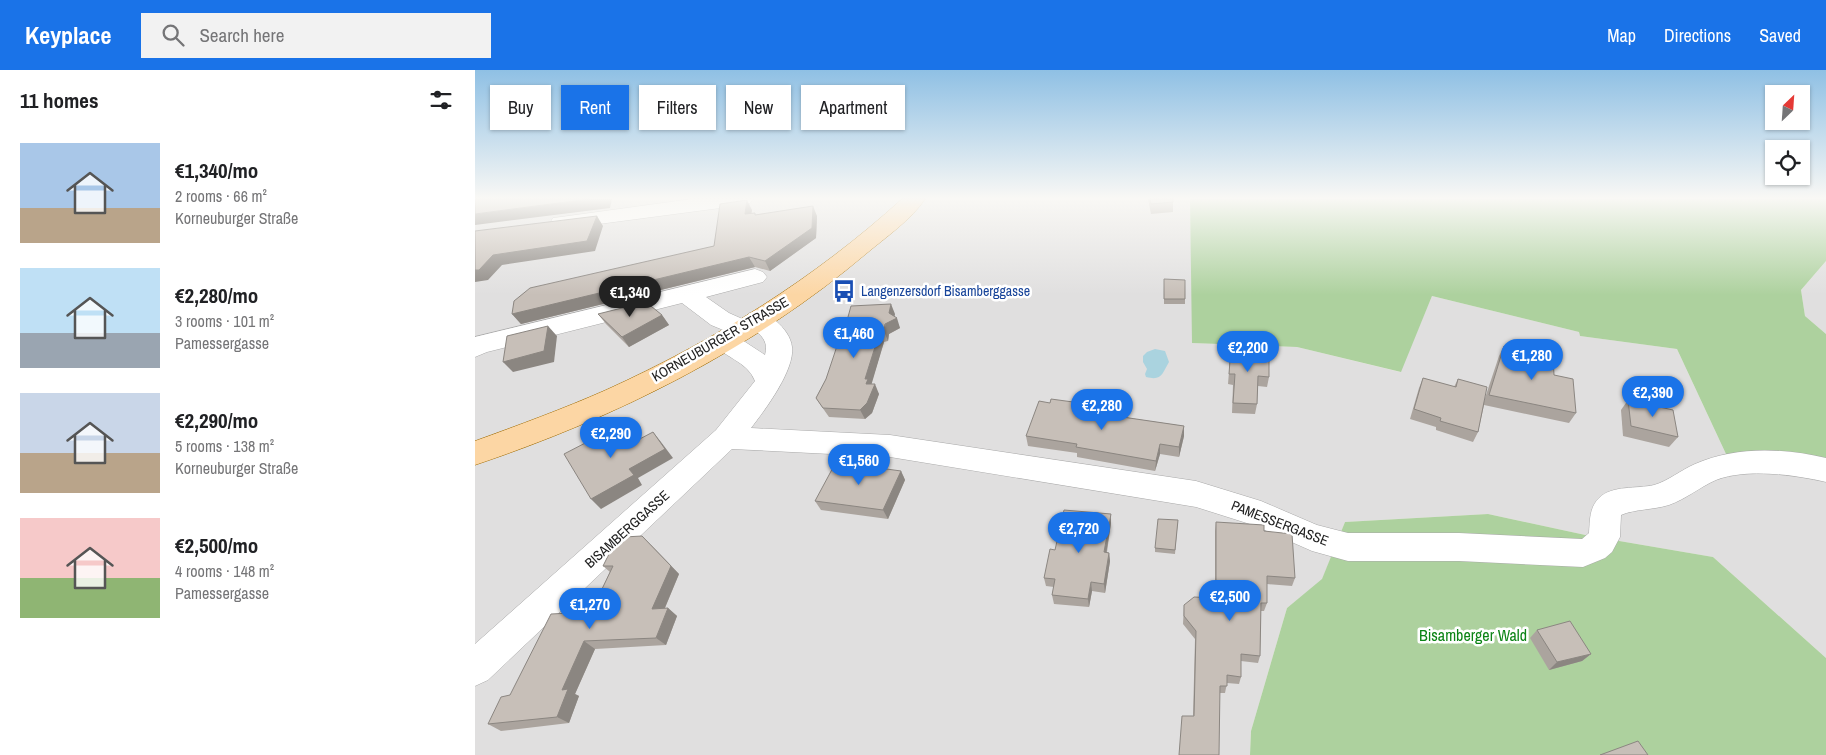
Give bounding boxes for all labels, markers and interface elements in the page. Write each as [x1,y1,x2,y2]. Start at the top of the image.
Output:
search box [141,13,491,58]
text: Keyplace [25,19,111,51]
icon: search [159,21,187,49]
text: Search here [199,22,284,48]
text: Map [1607,23,1636,48]
text: Directions [1664,23,1731,48]
text: Saved [1759,23,1801,48]
chip: Buy [490,85,551,130]
chip: Rent [561,85,629,130]
chip: Filters [639,85,716,130]
chip: New [726,85,791,130]
chip: Apartment [801,85,905,130]
north arrow [1765,85,1810,130]
map controls [1765,85,1810,185]
text: 11 homes [20,86,99,115]
icon: filters [427,86,455,114]
button: locate [1765,140,1810,185]
text: €1,340/mo [175,156,258,185]
icon: home [60,163,120,223]
text: 2 rooms · 66 m² [175,185,267,207]
text: Korneuburger Straße [175,207,298,229]
pin: €1,340 [589,276,671,318]
bus stop icon: Langenzersdorf Bisamberggasse [831,278,857,304]
text: €2,280/mo [175,281,258,310]
text: €1,340 [610,281,650,303]
place label: Langenzersdorf Bisamberggasse [861,282,1030,300]
icon: home [60,288,120,348]
street label: KORNEUBURGER STRASSE [648,292,792,386]
text: 3 rooms · 101 m² [175,310,274,332]
pin: €1,460 [813,316,895,359]
text: €1,460 [834,322,874,344]
pin: €2,200 [1207,330,1289,373]
text: Pamessergasse [175,332,269,354]
text: €2,200 [1228,336,1268,358]
pin: €1,280 [1491,338,1573,381]
text: €1,280 [1512,344,1552,366]
pin: €2,390 [1612,376,1694,418]
text: €2,390 [1633,381,1673,403]
pin: €2,280 [1061,388,1143,431]
text: €2,280 [1082,394,1122,416]
text: €2,290/mo [175,406,258,435]
icon: home [60,413,120,473]
pin: €2,290 [570,416,652,459]
text: €2,290 [591,422,631,444]
text: 5 rooms · 138 m² [175,435,274,457]
pin: €1,560 [818,444,900,486]
text: €1,560 [839,449,879,471]
text: Korneuburger Straße [175,457,298,479]
street label: BISAMBERGGASSE [581,486,673,572]
street label: PAMESSERGASSE [1229,496,1331,550]
pin: €2,720 [1038,512,1120,554]
text: €2,720 [1059,517,1099,539]
text: €2,500/mo [175,531,258,560]
icon: home [60,538,120,598]
text: 4 rooms · 148 m² [175,560,274,582]
pin: €2,500 [1189,580,1271,622]
text: Pamessergasse [175,582,269,604]
text: €2,500 [1210,585,1250,607]
pin: €1,270 [549,588,631,630]
text: €1,270 [570,593,610,615]
park label: Bisamberger Wald [1419,624,1527,646]

